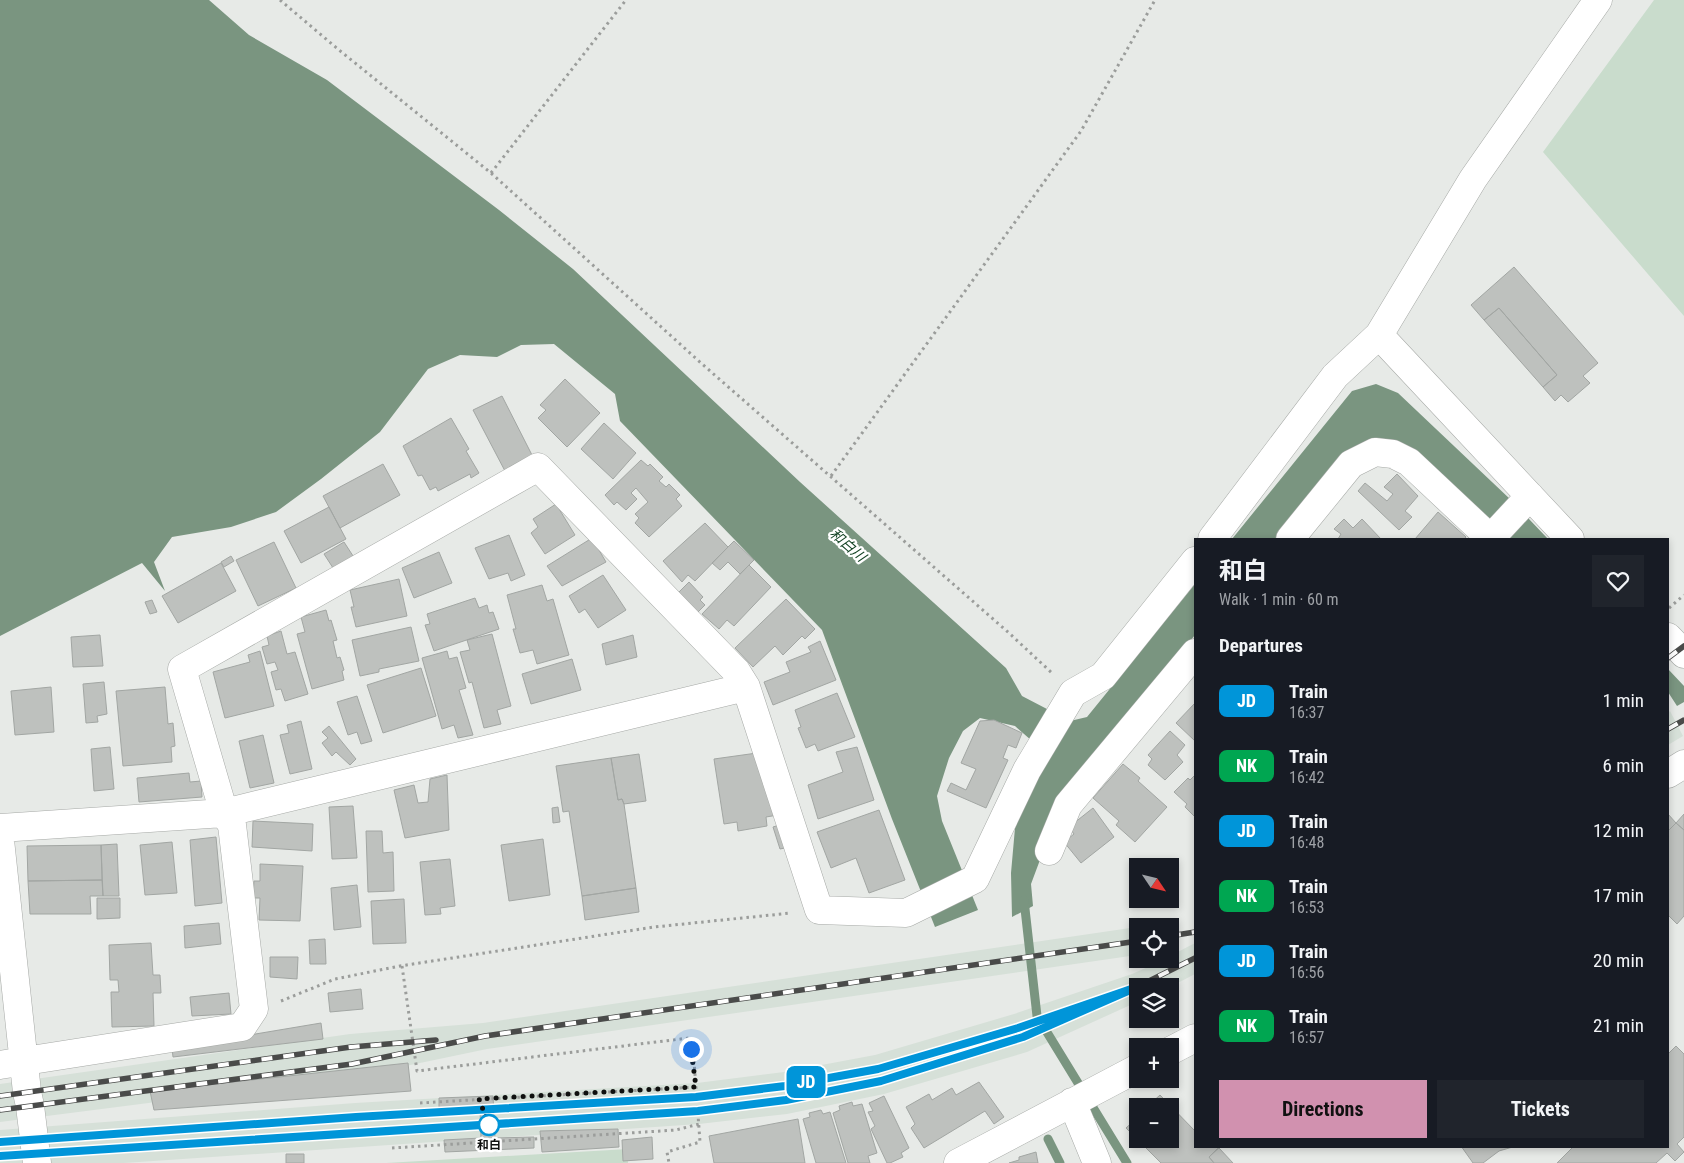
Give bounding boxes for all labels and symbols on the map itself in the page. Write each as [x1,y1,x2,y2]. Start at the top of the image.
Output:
water label: 和白川 [827,525,871,566]
north arrow [1129,858,1179,908]
your location [679,1037,704,1062]
line badge: JD [784,1066,828,1098]
marker: 和白 [478,1114,500,1136]
place label: 和白 [477,1138,501,1152]

